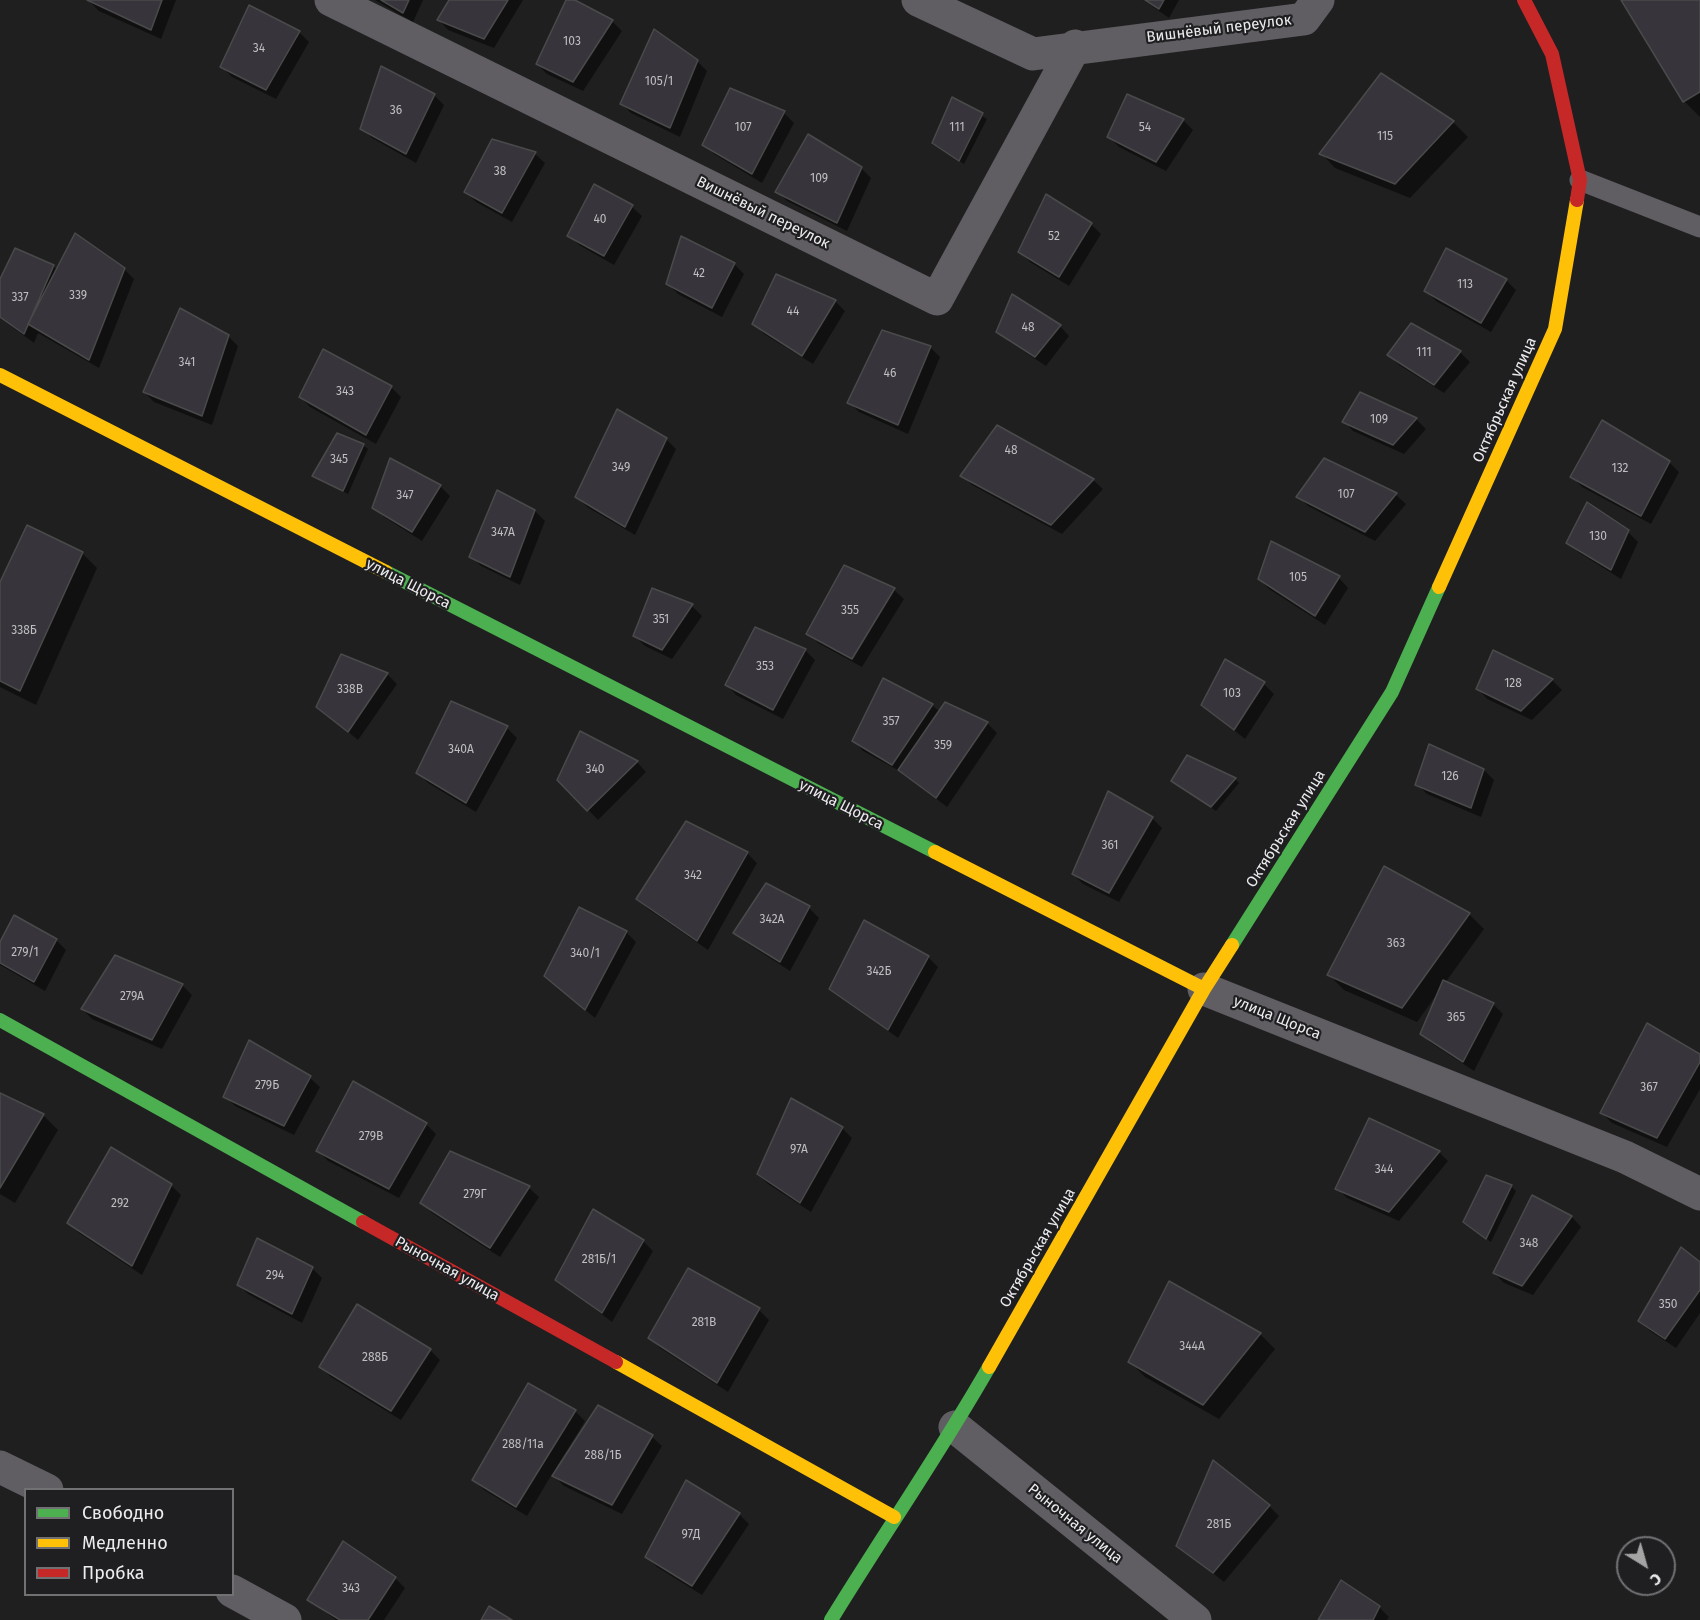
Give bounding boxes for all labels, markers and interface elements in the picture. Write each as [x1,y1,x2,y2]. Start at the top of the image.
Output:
street label: Вишнёвый переулок [1145,11,1293,47]
house number: 103 [563,35,581,49]
house number: 34 [253,42,265,56]
house number: 105/1 [645,75,673,89]
house number: 36 [390,104,402,118]
house number: 107 [735,121,751,135]
house number: 111 [949,121,965,135]
house number: 54 [1139,121,1151,135]
house number: 115 [1377,130,1393,144]
house number: 38 [494,165,506,179]
house number: 109 [810,172,828,186]
street label: Вишнёвый переулок [693,173,833,253]
house number: 40 [593,213,607,227]
house number: 52 [1048,230,1060,244]
house number: 42 [693,267,705,281]
house number: 113 [1457,278,1473,292]
house number: 339 [69,289,87,303]
house number: 337 [11,291,29,305]
house number: 44 [787,305,799,319]
house number: 48 [1022,321,1034,335]
street label: Октябрьская улица [1469,335,1541,465]
house number: 111 [1416,346,1432,360]
house number: 341 [179,356,195,370]
house number: 46 [884,367,896,381]
house number: 343 [336,385,354,399]
house number: 109 [1370,413,1388,427]
house number: 48 [1005,444,1017,458]
house number: 345 [330,453,348,467]
house number: 349 [612,461,630,475]
house number: 132 [1611,462,1629,476]
house number: 107 [1338,488,1354,502]
house number: 347 [396,489,414,503]
house number: 347А [491,526,515,540]
house number: 130 [1589,530,1607,544]
street label: улица Щорса [363,555,453,613]
house number: 105 [1289,571,1307,585]
house number: 355 [841,604,859,618]
house number: 351 [653,613,669,627]
house number: 338Б [11,624,37,638]
house number: 353 [756,660,774,674]
house number: 128 [1504,677,1522,691]
house number: 338В [337,683,363,697]
house number: 103 [1223,687,1241,701]
house number: 357 [882,715,900,729]
house number: 359 [934,739,952,753]
house number: 340А [448,743,474,757]
house number: 340 [585,763,605,777]
street label: Октябрьская улица [1243,767,1329,891]
house number: 126 [1441,770,1459,784]
street label: улица Щорса [796,776,886,834]
house number: 361 [1102,839,1118,853]
house number: 342 [684,869,702,883]
house number: 342А [760,913,784,927]
house number: 363 [1387,937,1405,951]
house number: 279/1 [11,946,39,960]
house number: 340/1 [570,947,600,961]
house number: 342Б [867,965,891,979]
house number: 279А [120,990,144,1004]
street label: улица Щорса [1231,992,1323,1044]
house number: 365 [1447,1011,1465,1025]
house number: 279Б [255,1079,279,1093]
house number: 367 [1640,1081,1658,1095]
house number: 279В [359,1130,383,1144]
house number: 97А [790,1143,808,1157]
house number: 344 [1375,1163,1393,1177]
street label: Октябрьская улица [996,1185,1080,1311]
house number: 279Г [463,1188,487,1202]
house number: 292 [111,1197,129,1211]
street label: Рыночная улица [392,1233,502,1305]
house number: 348 [1520,1237,1538,1251]
house number: 281Б/1 [582,1253,616,1267]
house number: 294 [266,1269,284,1283]
house number: 350 [1659,1298,1677,1312]
house number: 281В [692,1316,716,1330]
house number: 344А [1179,1340,1205,1354]
house number: 288Б [362,1351,388,1365]
house number: 288/11а [502,1438,544,1452]
house number: 288/1Б [585,1449,621,1463]
street label: Рыночная улица [1024,1480,1126,1568]
legend [24,1488,234,1596]
text: Свободно [82,1502,164,1524]
house number: 281Б [1207,1518,1231,1532]
house number: 97Д [682,1528,700,1542]
text: Медленно [82,1532,168,1554]
north arrow [1616,1536,1676,1596]
text: Пробка [82,1562,145,1584]
text: С [1647,1569,1665,1590]
house number: 343 [342,1582,360,1596]

